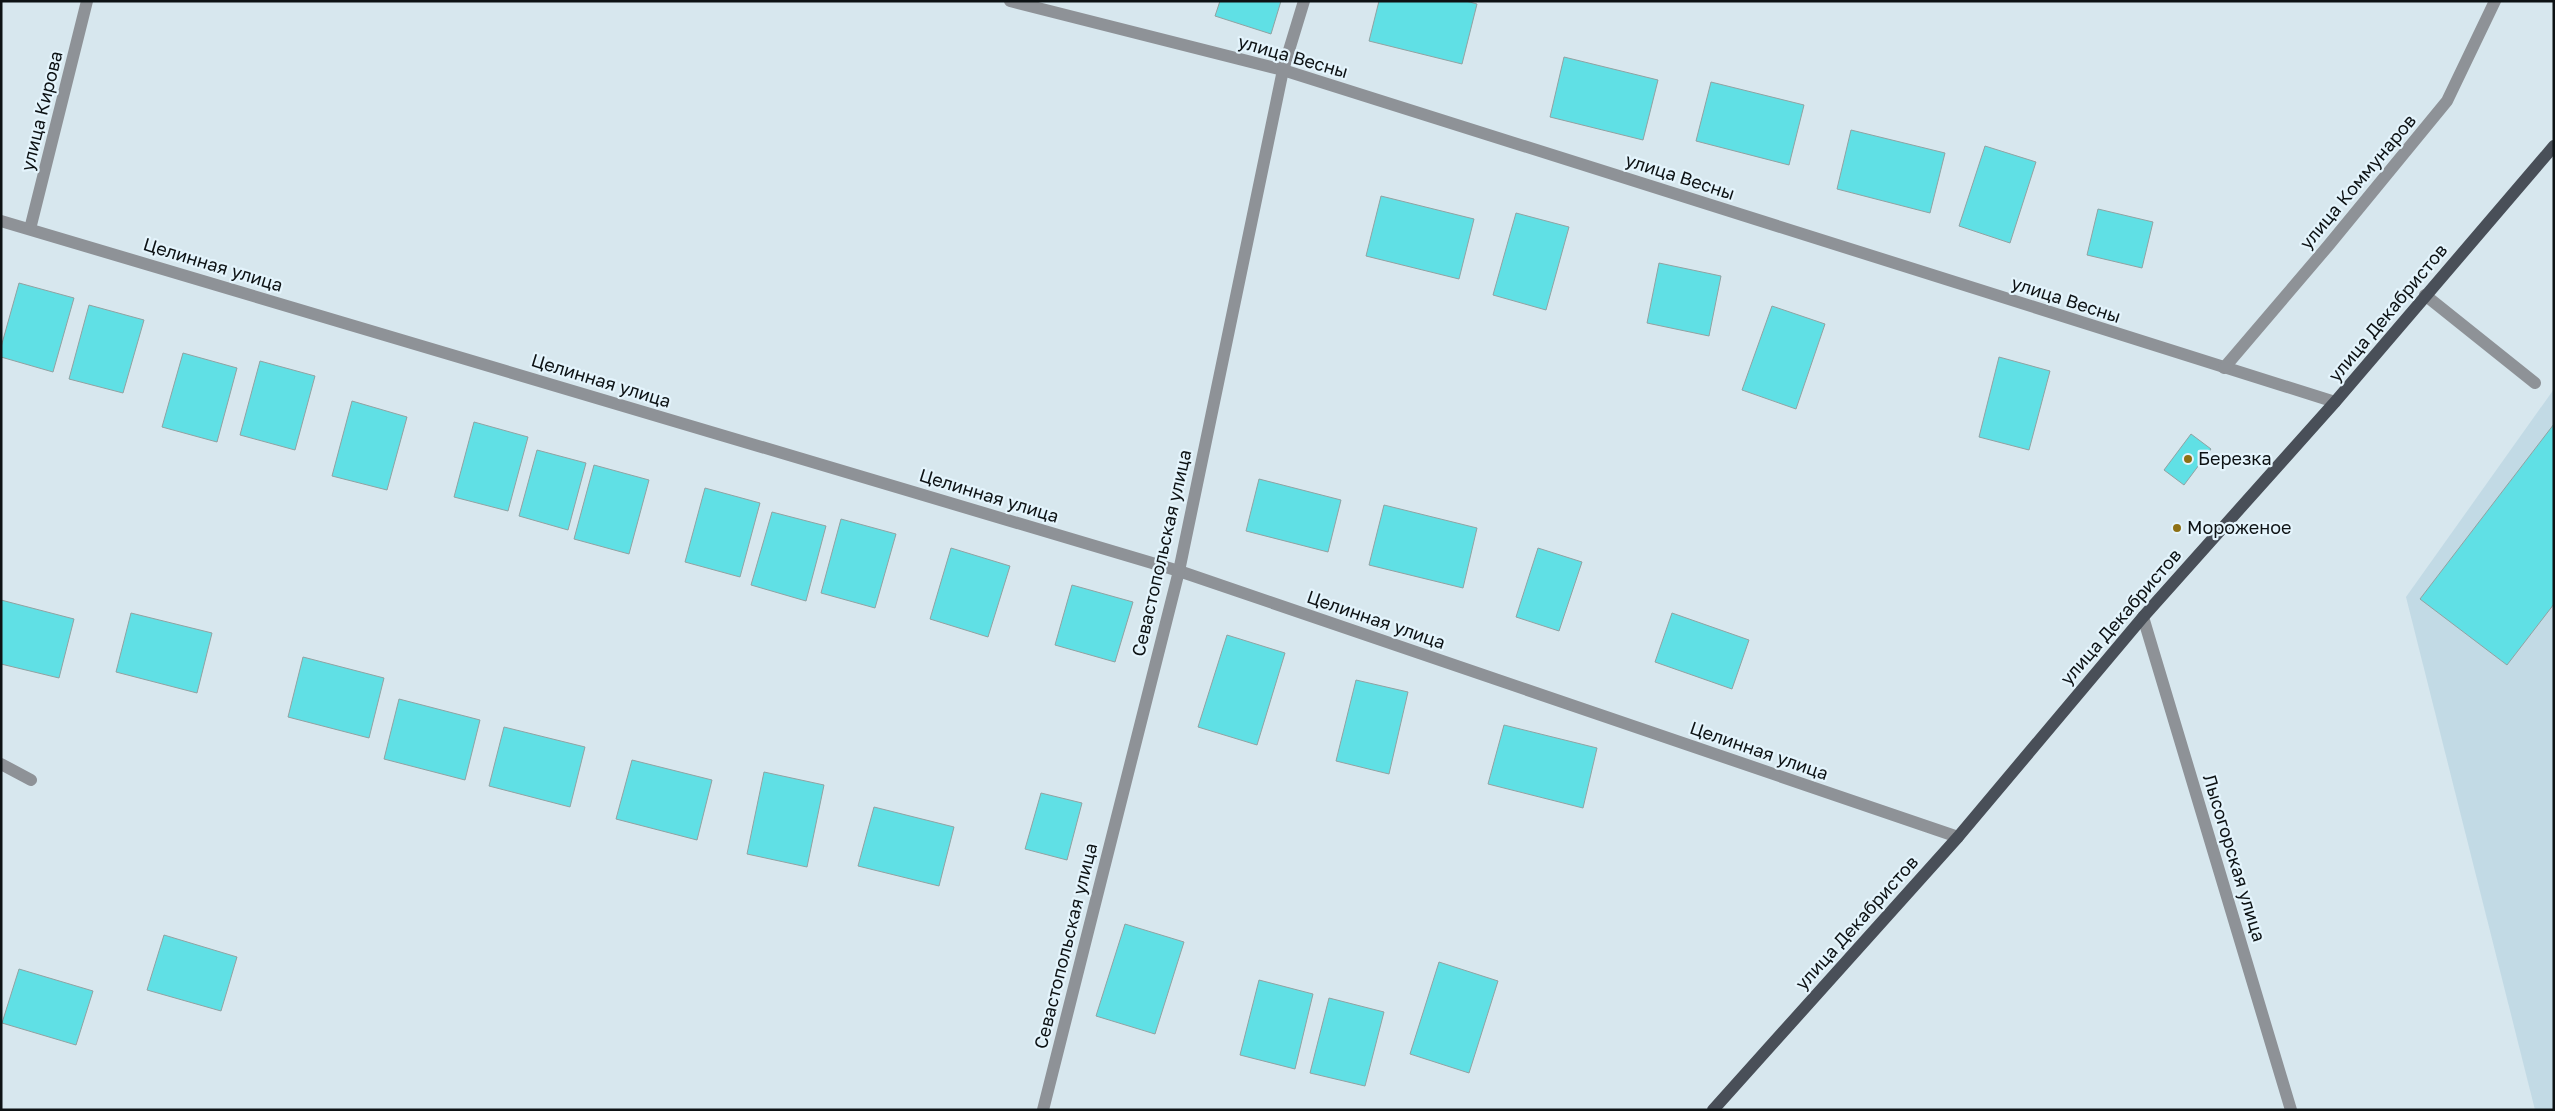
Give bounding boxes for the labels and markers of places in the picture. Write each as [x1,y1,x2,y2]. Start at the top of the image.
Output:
place label: Березка [2198,447,2272,469]
marker: Березка [2182,453,2194,465]
place label: Мороженое [2187,516,2292,538]
marker: Мороженое [2171,522,2183,534]

